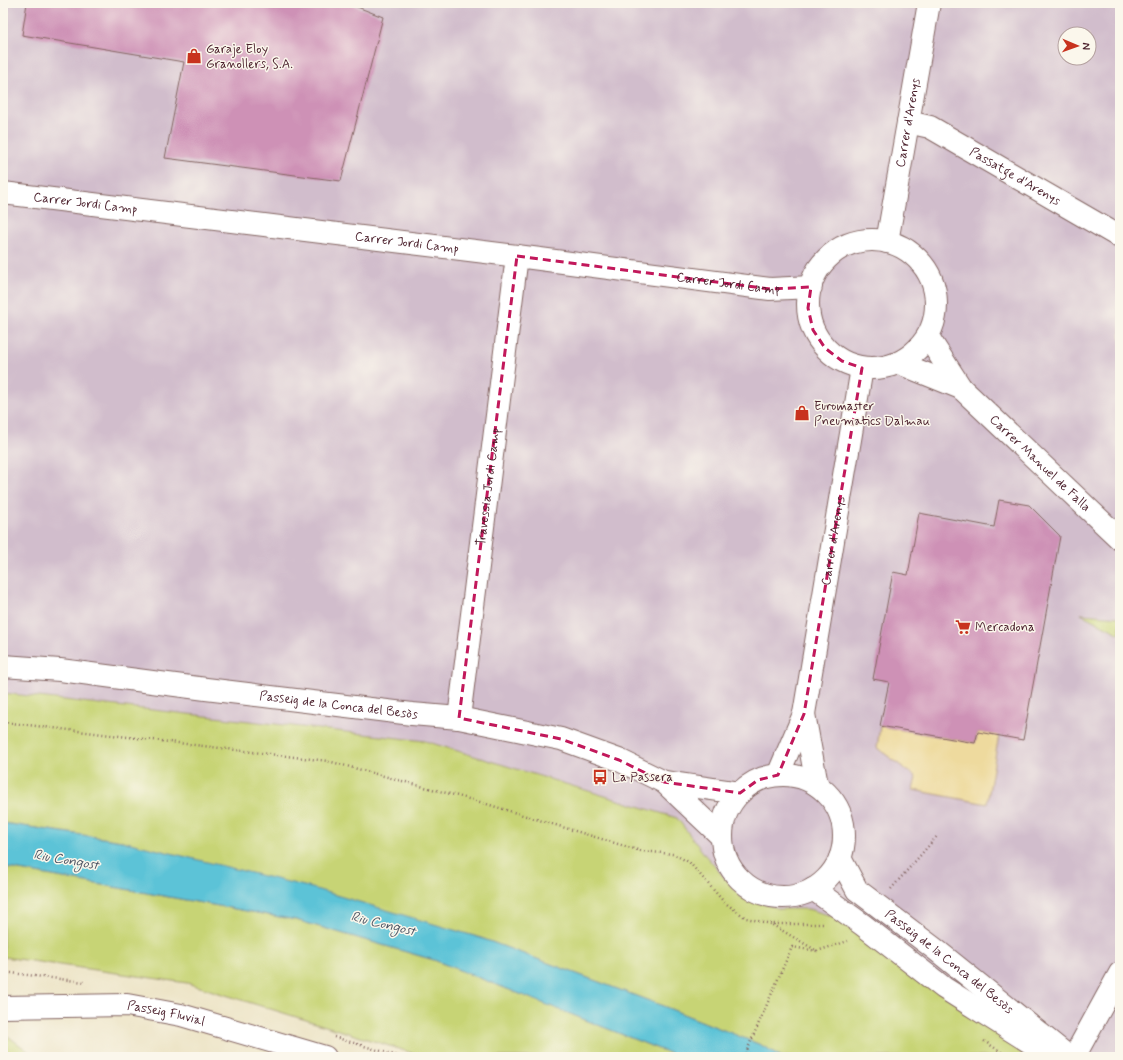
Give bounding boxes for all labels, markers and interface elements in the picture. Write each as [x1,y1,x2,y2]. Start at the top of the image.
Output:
north arrow [1057,26,1097,66]
place label: Garaje Eloy Granollers, S.A. [206,41,293,73]
text: N [1079,42,1093,50]
shop icon: Garaje Eloy Granollers, S.A. [185,47,203,65]
street label: Carrer d'Arenys [892,77,924,169]
street label: Passatge d'Arenys [967,143,1064,209]
street label: Carrer Jordi Camp [32,188,138,218]
street label: Carrer Jordi Camp [354,228,460,257]
street label: Carrer Jordi Camp [675,268,781,298]
place label: Euromaster Pneumatics Dalmau [814,398,930,430]
shop icon: Euromaster Pneumatics Dalmau [793,404,811,422]
street label: Carrer Manuel de Falla [986,411,1095,515]
street label: Travessia Jordi Camp [472,427,504,547]
street label: Carrer d'Arenys [817,495,849,587]
supermarket icon: Mercadona [954,618,972,636]
place label: Mercadona [975,619,1035,636]
street label: Passeig de la Conca del Besòs [259,687,419,723]
bus stop icon: La Passera [591,768,609,786]
place label: La Passera [612,769,673,786]
water label: Riu Congost [32,845,102,877]
street label: Passeig de la Conca del Besòs [881,906,1017,1018]
water label: Riu Congost [348,907,419,943]
street label: Passeig Fluvial [126,997,207,1030]

